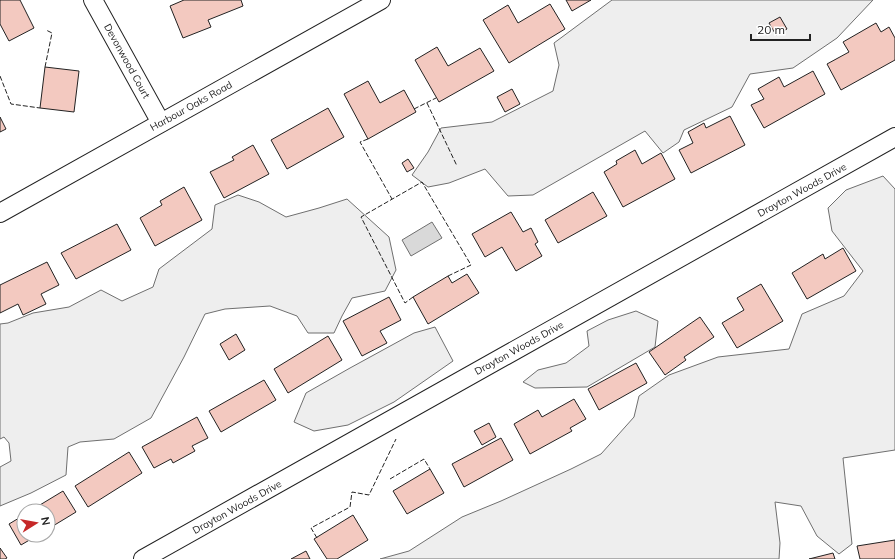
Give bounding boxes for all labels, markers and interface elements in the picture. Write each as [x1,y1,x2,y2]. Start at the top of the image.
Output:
scale bar [751,16,810,42]
street label: Devonwood Court [101,21,153,101]
text: 20 m [757,22,785,37]
street label: Harbour Oaks Road [148,78,234,134]
street label: Drayton Woods Drive [755,160,849,220]
street label: Drayton Woods Drive [472,318,566,378]
street label: Drayton Woods Drive [190,477,284,537]
north arrow [16,503,56,543]
text: N [38,516,53,527]

